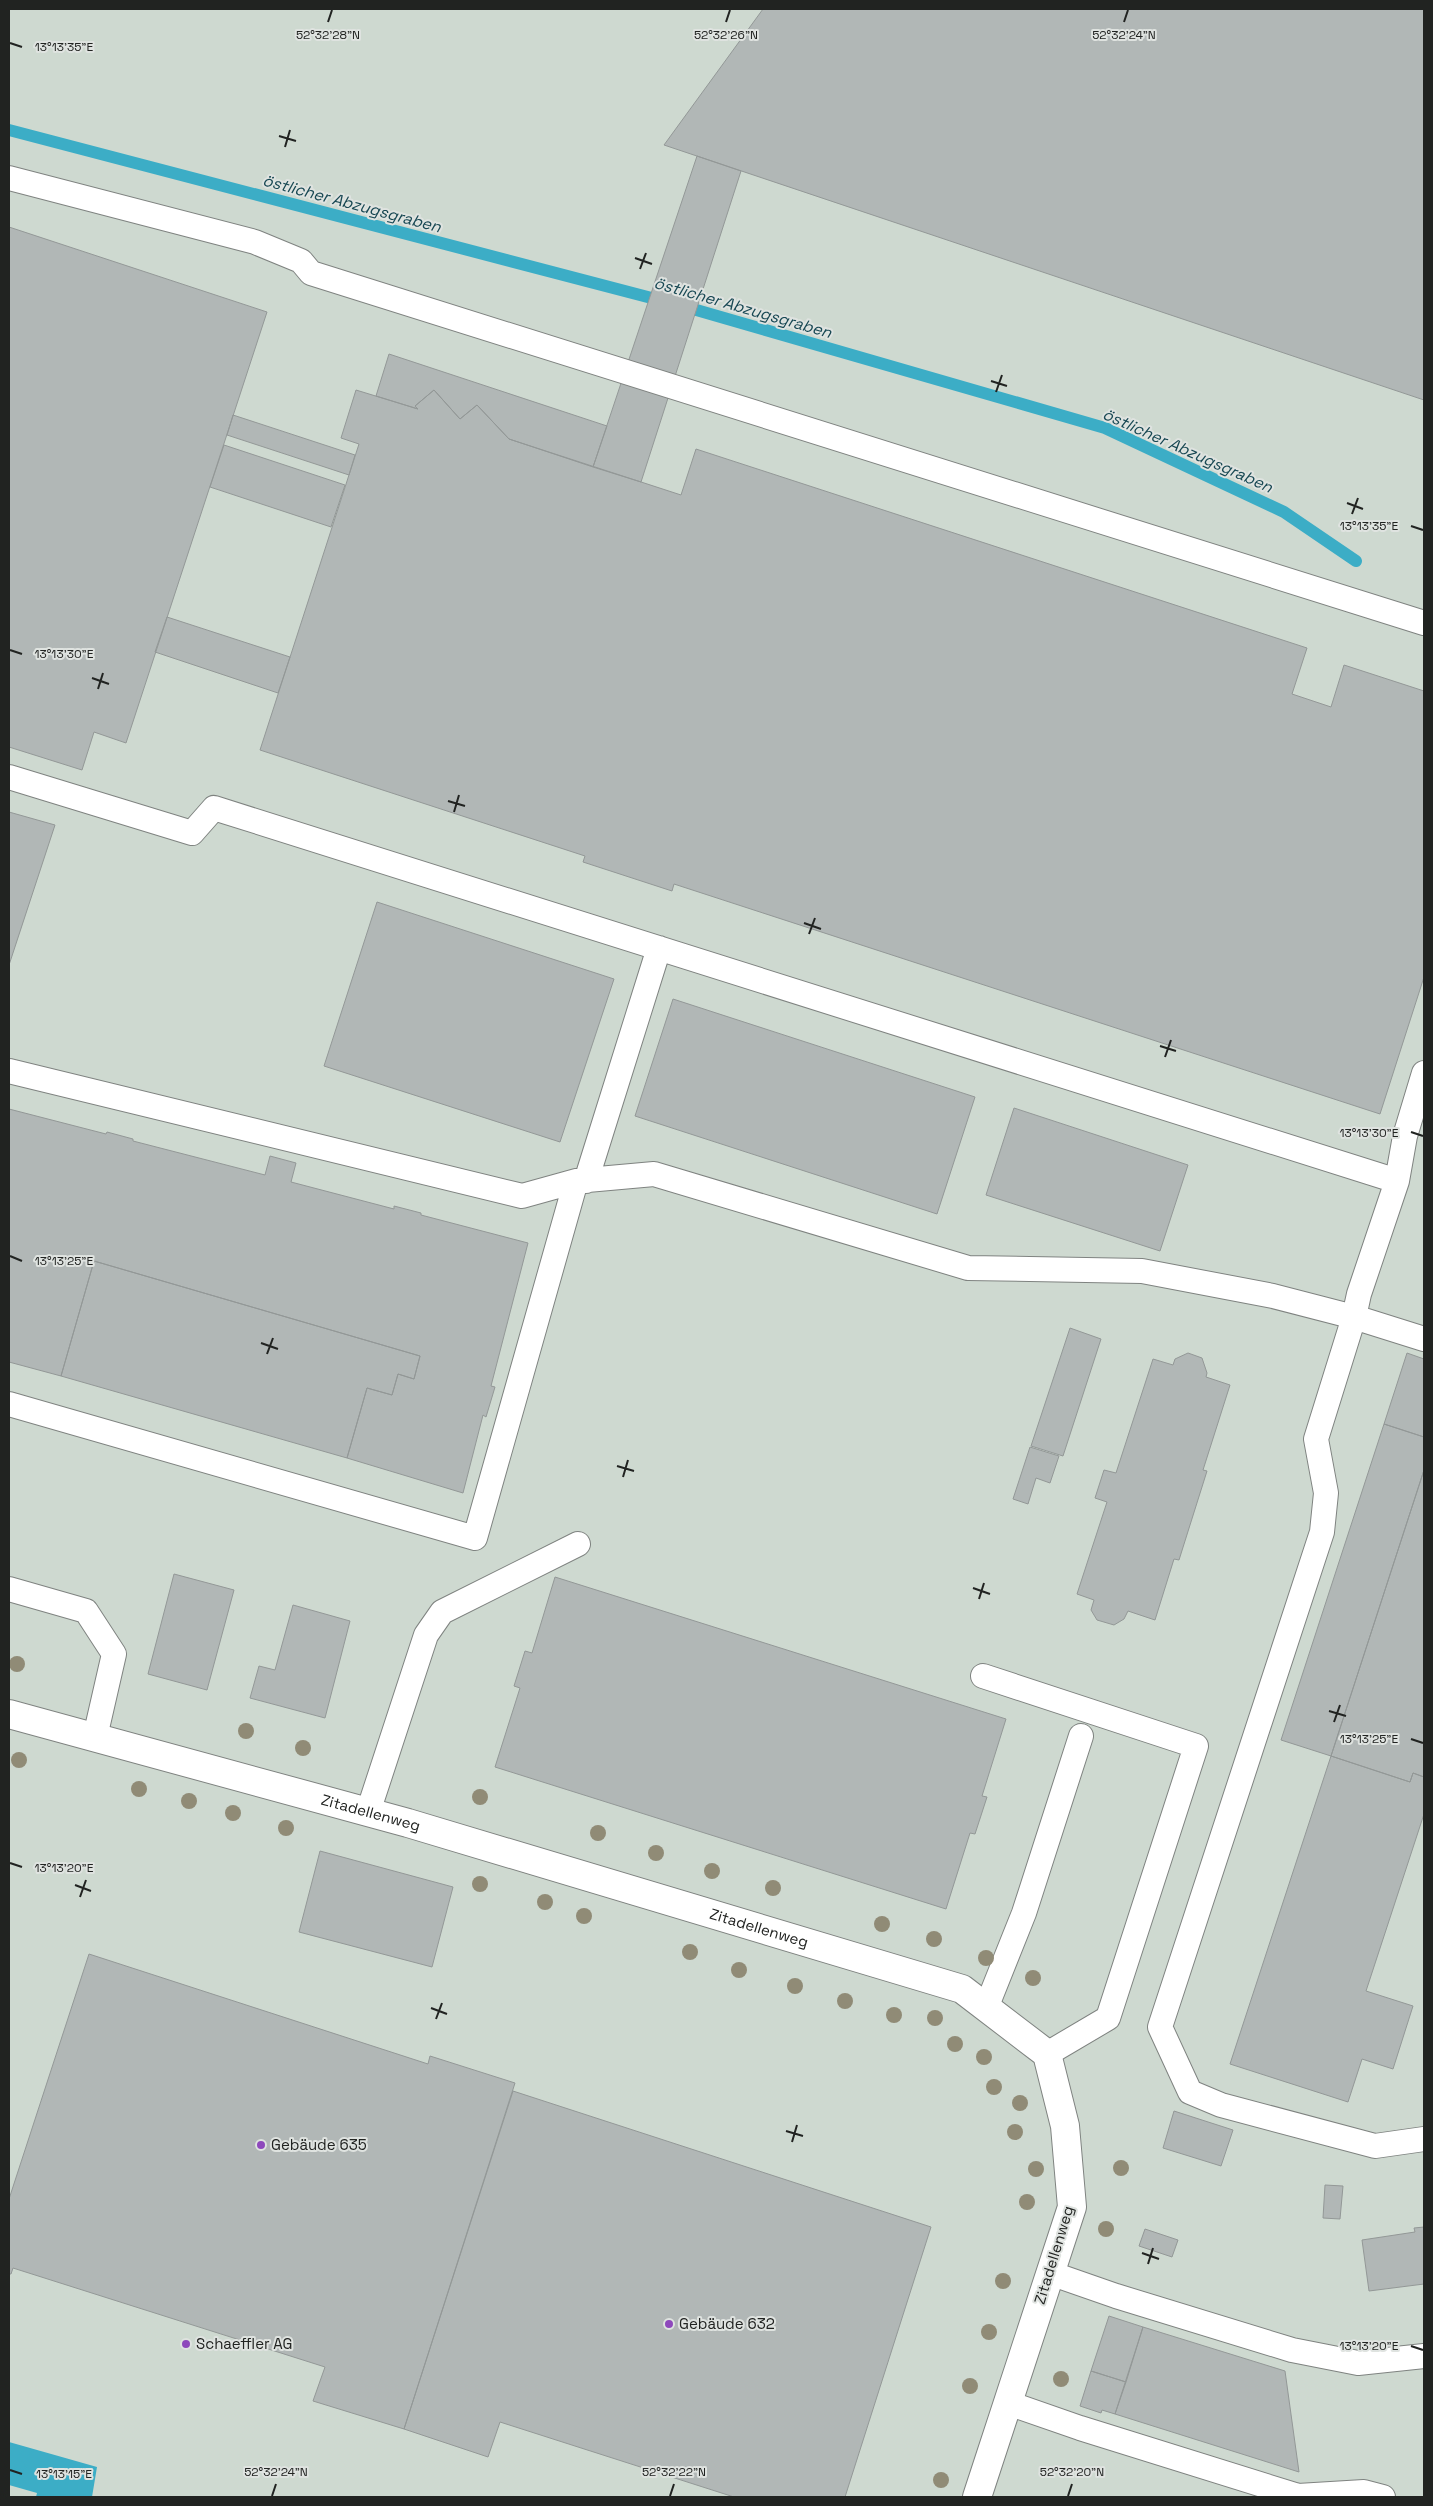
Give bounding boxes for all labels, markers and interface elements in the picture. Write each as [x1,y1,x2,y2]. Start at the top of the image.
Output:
text: 52°32'28"N [296,27,360,43]
text: 52°32'26"N [694,27,758,43]
text: 52°32'24"N [1092,27,1156,43]
text: 13°13'35"E [35,39,93,55]
water label: östlicher Abzugsgraben [260,170,445,238]
water label: östlicher Abzugsgraben [652,272,835,343]
water label: östlicher Abzugsgraben [1100,403,1277,498]
text: 13°13'35"E [1340,518,1398,534]
text: 13°13'30"E [35,646,94,662]
text: 13°13'30"E [1340,1125,1399,1141]
text: 13°13'25"E [35,1253,93,1269]
text: 13°13'25"E [1340,1731,1398,1747]
street label: Zitadellenweg [319,1790,423,1835]
text: 13°13'20"E [35,1860,94,1876]
street label: Zitadellenweg [708,1904,811,1951]
place label: Gebäude 635 [271,2135,367,2154]
marker: Gebäude 635 [255,2139,267,2151]
street label: Zitadellenweg [1030,2203,1078,2306]
place label: Gebäude 632 [679,2314,775,2333]
marker: Gebäude 632 [663,2318,675,2330]
place label: Schaeffler AG [196,2334,293,2353]
marker: Schaeffler AG [180,2338,192,2350]
text: 13°13'20"E [1340,2338,1399,2354]
text: 52°32'24"N [244,2464,308,2480]
text: 52°32'22"N [642,2464,706,2480]
text: 52°32'20"N [1040,2464,1104,2480]
text: 13°13'15"E [36,2466,92,2482]

